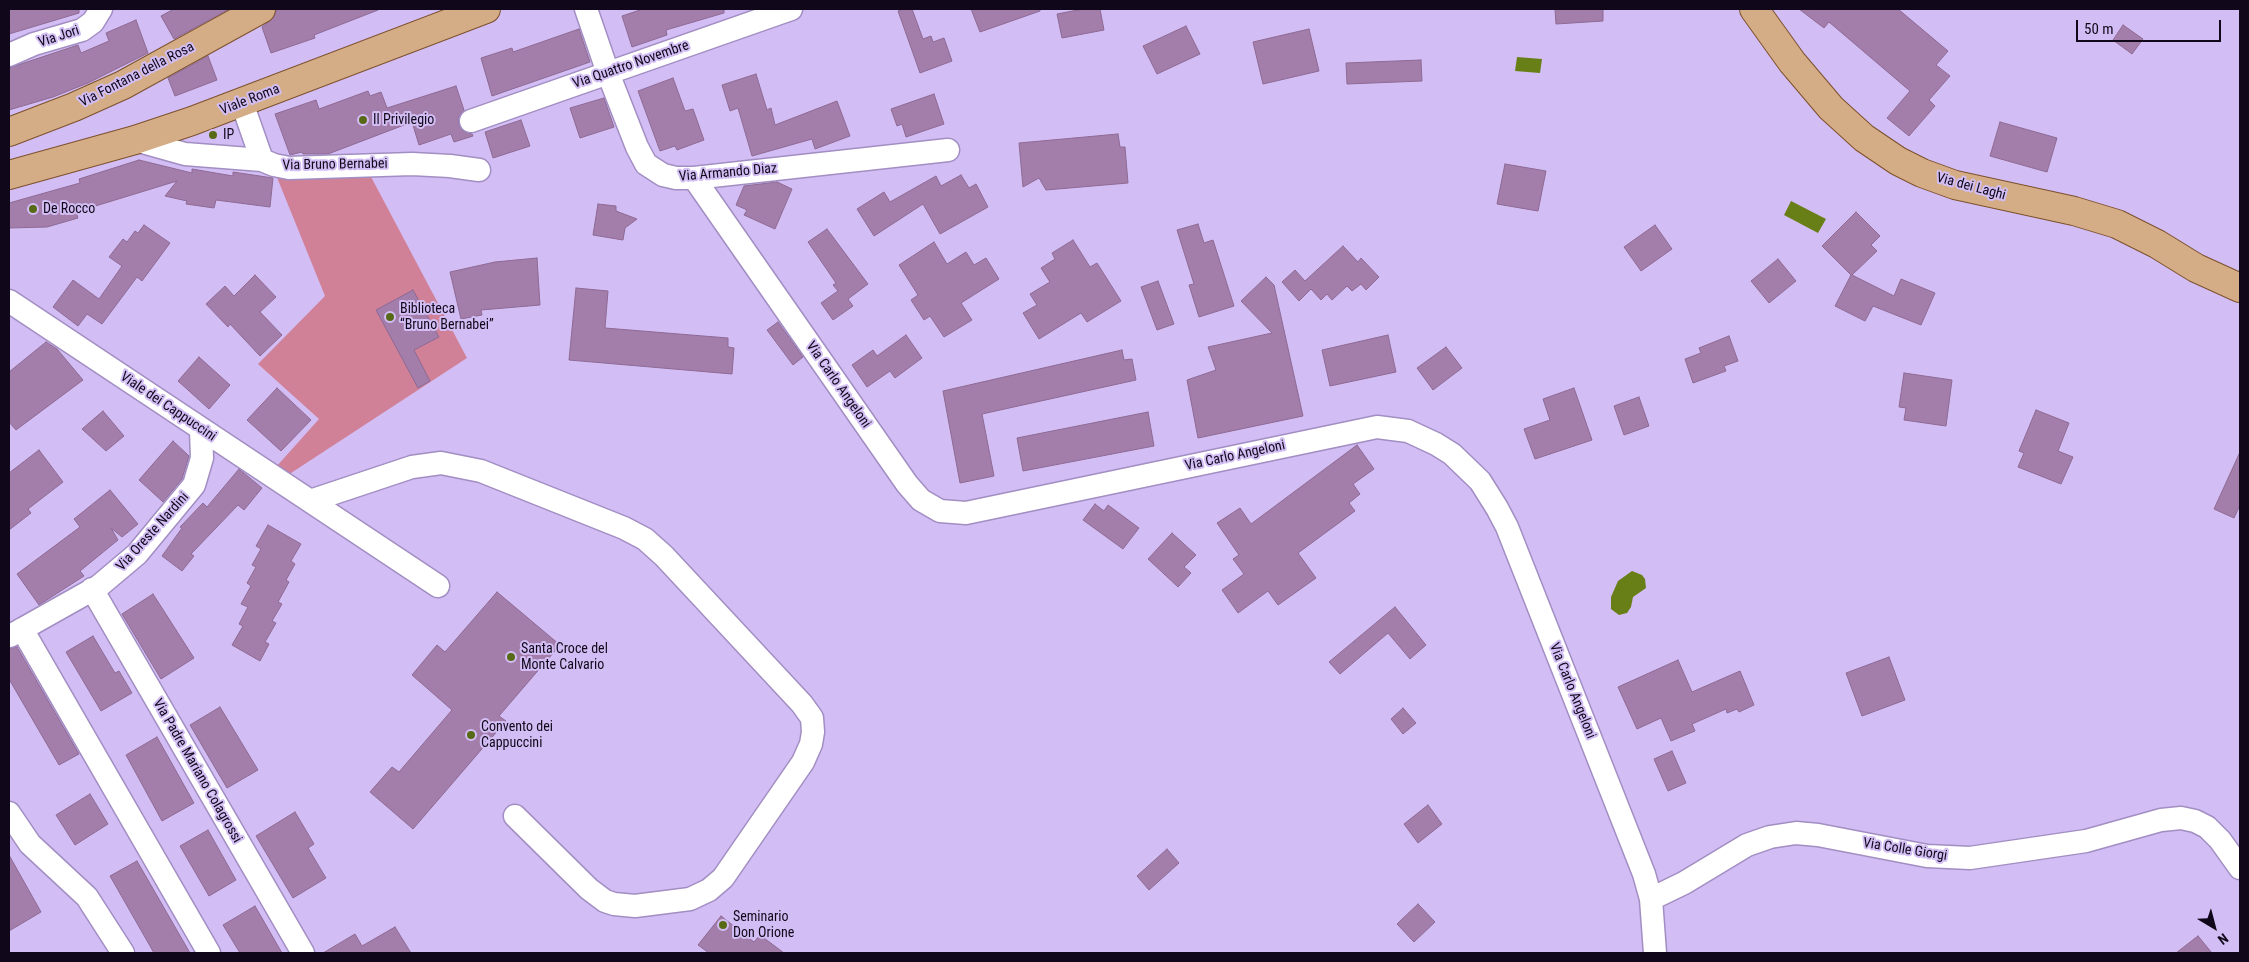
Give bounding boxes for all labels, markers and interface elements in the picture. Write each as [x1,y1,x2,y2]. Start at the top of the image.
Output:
scale bar [2079,10,2224,42]
text: 50 m [2084,20,2114,38]
street label: Via Jori [36,22,82,52]
street label: Via Quattro Novembre [571,37,691,93]
street label: Via Fontana della Rosa [77,39,197,111]
street label: Viale Roma [218,81,282,119]
place label: Il Privilegio [373,112,434,128]
marker: Il Privilegio [357,114,369,126]
place label: IP [223,127,234,143]
marker: IP [207,129,219,141]
street label: Via Bruno Bernabei [282,156,388,174]
street label: Via Armando Diaz [678,160,778,186]
street label: Via dei Laghi [1934,170,2008,204]
place label: De Rocco [43,201,95,217]
marker: De Rocco [27,203,39,215]
place label: Biblioteca “Bruno Bernabei” [400,301,494,334]
marker: Biblioteca “Bruno Bernabei” [384,311,396,323]
street label: Via Carlo Angeloni [802,338,874,432]
street label: Viale dei Cappuccini [117,369,219,445]
street label: Via Carlo Angeloni [1183,437,1287,475]
street label: Via Oreste Nardini [113,489,193,575]
place label: Santa Croce del Monte Calvario [521,641,608,674]
street label: Via Carlo Angeloni [1545,641,1599,741]
marker: Santa Croce del Monte Calvario [505,651,517,663]
street label: Via Padre Mariano Colagrossi [149,696,245,846]
place label: Convento dei Cappuccini [481,719,553,752]
marker: Convento dei Cappuccini [465,729,477,741]
street label: Via Colle Giorgi [1862,835,1948,865]
north arrow [2189,902,2239,952]
place label: Seminario Don Orione [733,909,794,942]
marker: Seminario Don Orione [717,919,729,931]
text: N [2215,930,2231,948]

